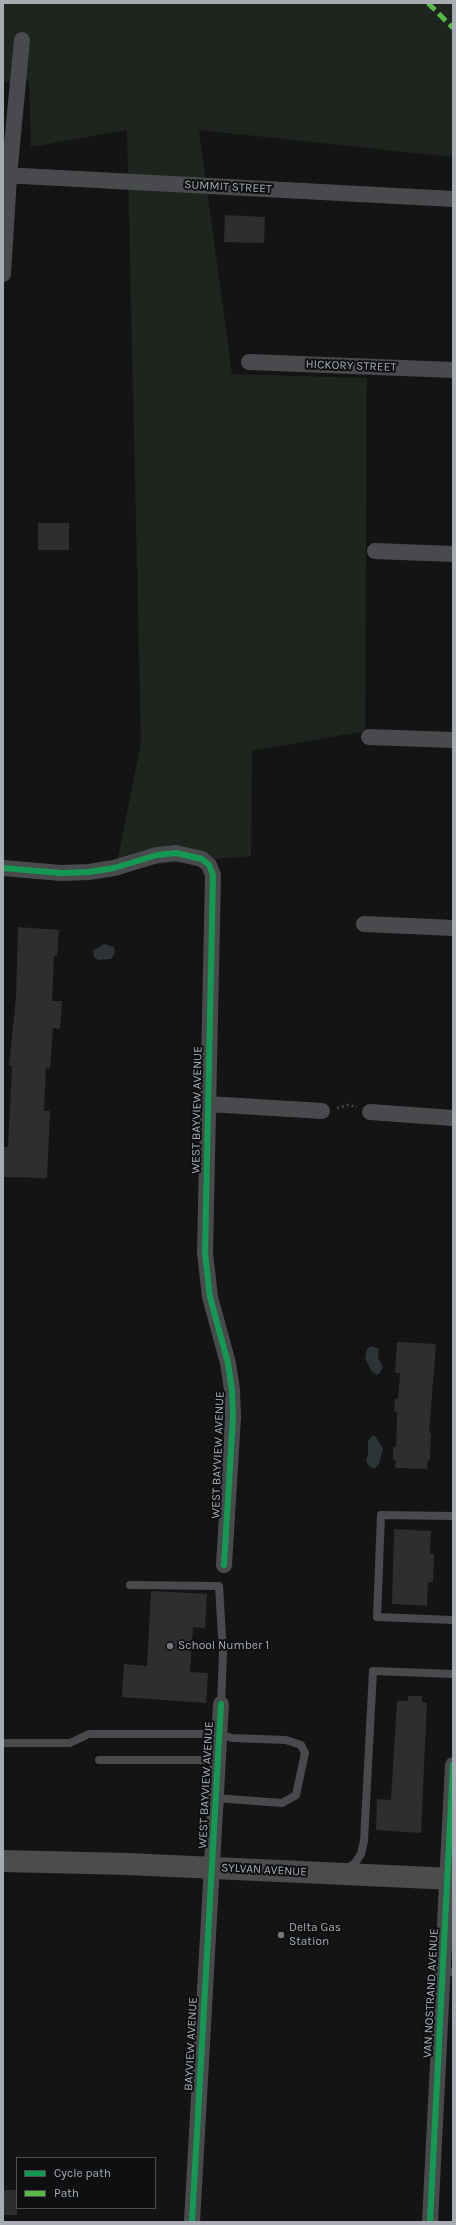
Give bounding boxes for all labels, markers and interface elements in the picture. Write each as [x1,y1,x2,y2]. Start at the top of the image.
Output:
street label: SUMMIT STREET [184,178,272,196]
street label: HICKORY STREET [305,357,397,375]
street label: WEST BAYVIEW AVENUE [189,1046,205,1174]
street label: WEST BAYVIEW AVENUE [209,1391,227,1519]
place label: School Number 1 [178,1639,269,1653]
marker: School Number 1 [165,1641,175,1651]
street label: WEST BAYVIEW AVENUE [195,1721,217,1849]
street label: SYLVAN AVENUE [221,1861,307,1879]
place label: Delta Gas Station [289,1921,341,1949]
street label: VAN NOSTRAND AVENUE [420,1928,442,2058]
marker: Delta Gas Station [276,1930,286,1940]
street label: BAYVIEW AVENUE [181,1997,201,2091]
legend [16,2157,156,2209]
text: Cycle path [54,2166,111,2180]
text: Path [54,2186,79,2200]

